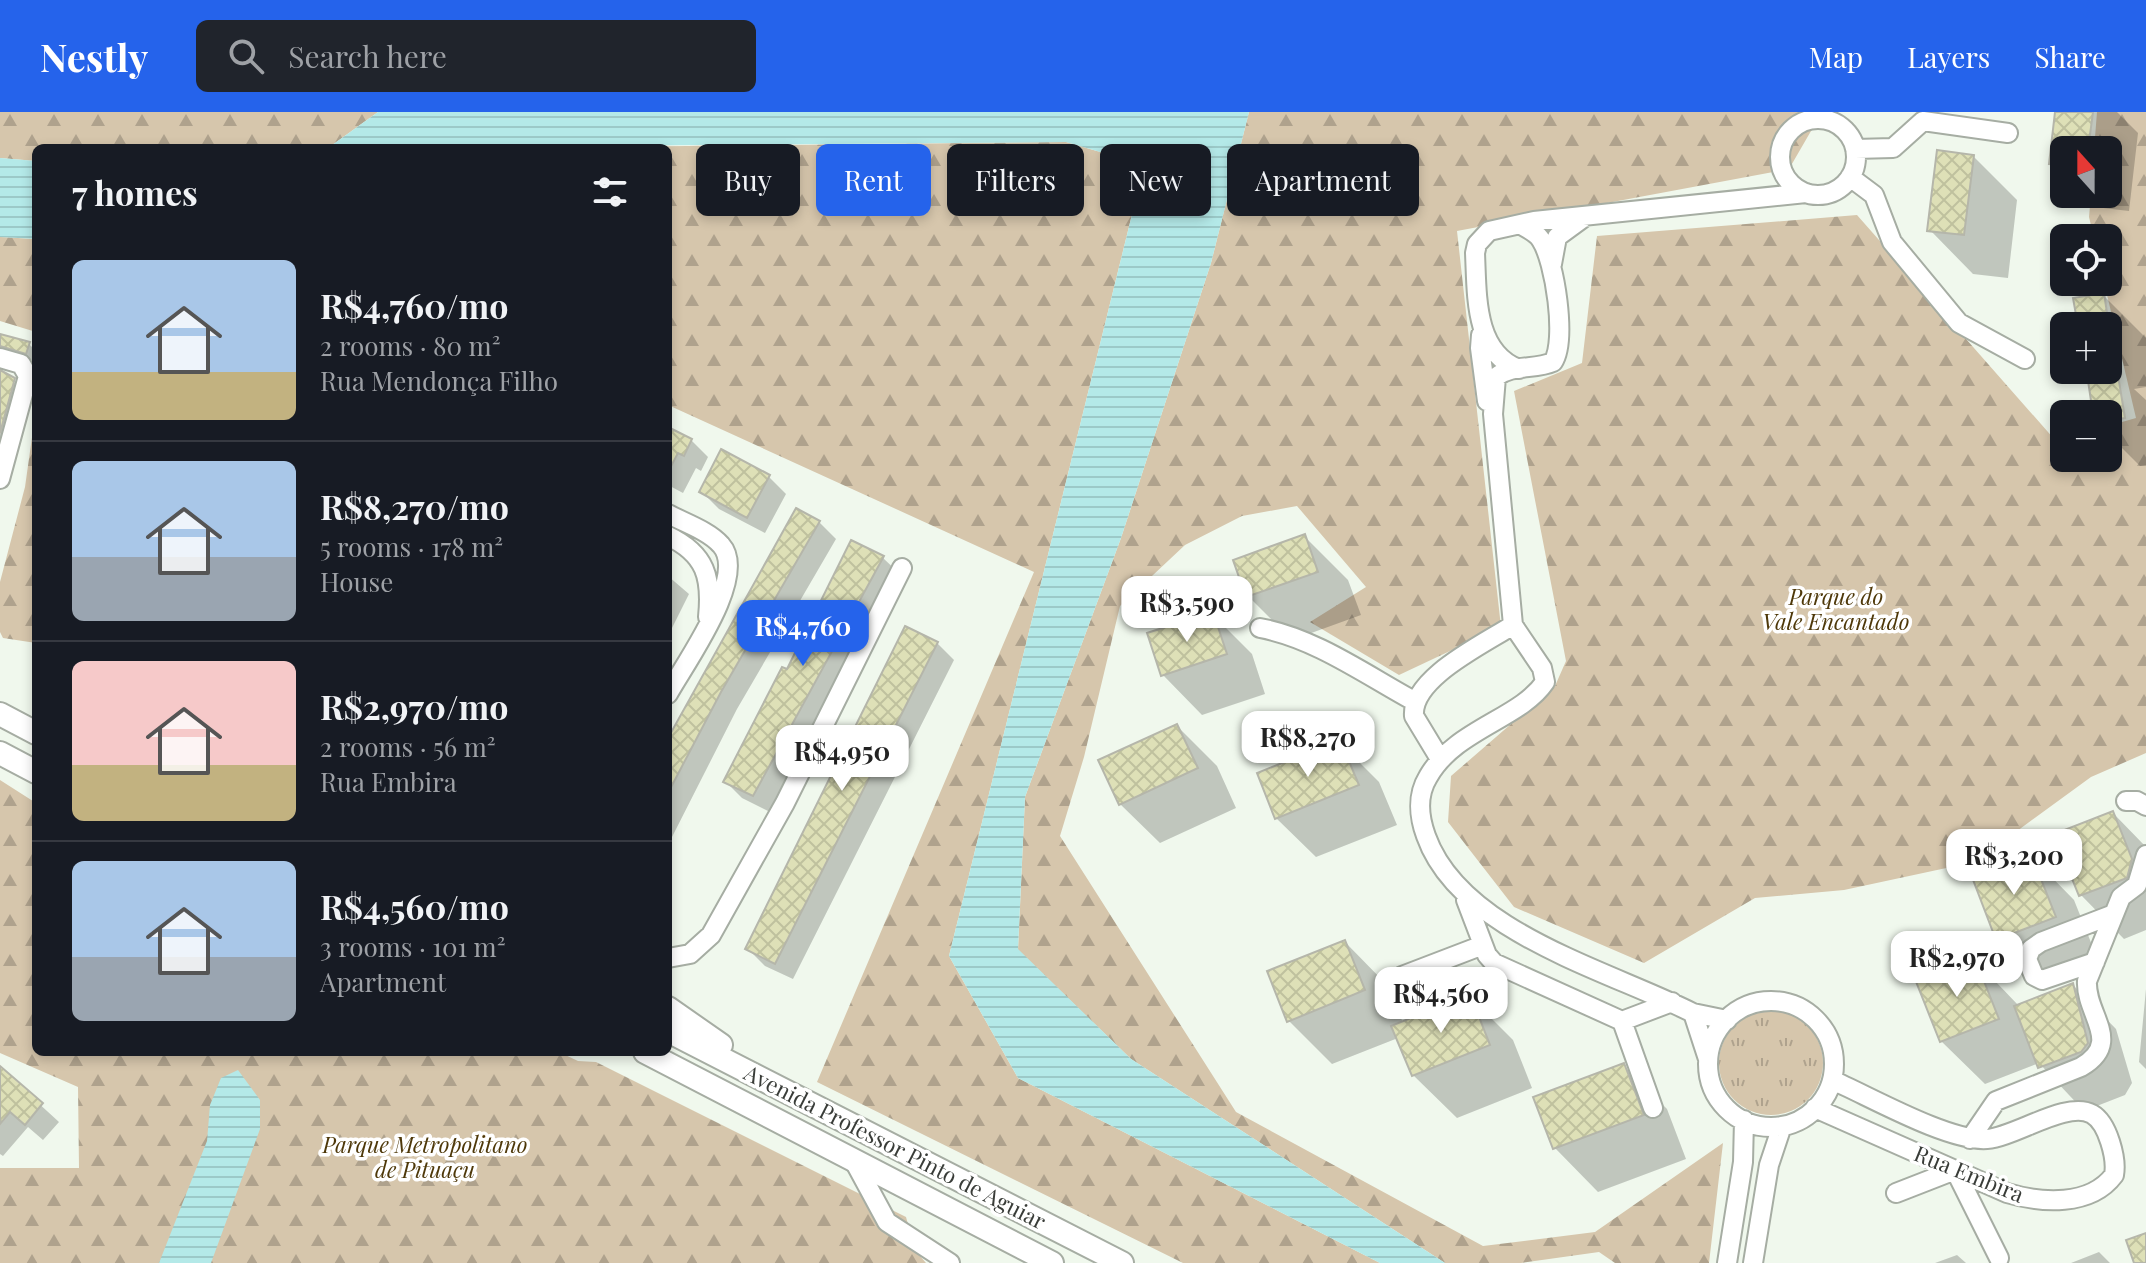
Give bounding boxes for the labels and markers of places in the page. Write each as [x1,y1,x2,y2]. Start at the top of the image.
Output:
pin: R$3,590 [1113,576,1261,644]
pin: R$4,760 [729,600,877,668]
pin: R$8,270 [1234,711,1382,779]
pin: R$4,950 [768,725,916,793]
pin: R$3,200 [1940,829,2088,897]
pin: R$2,970 [1883,931,2031,999]
pin: R$4,560 [1367,967,1515,1035]

